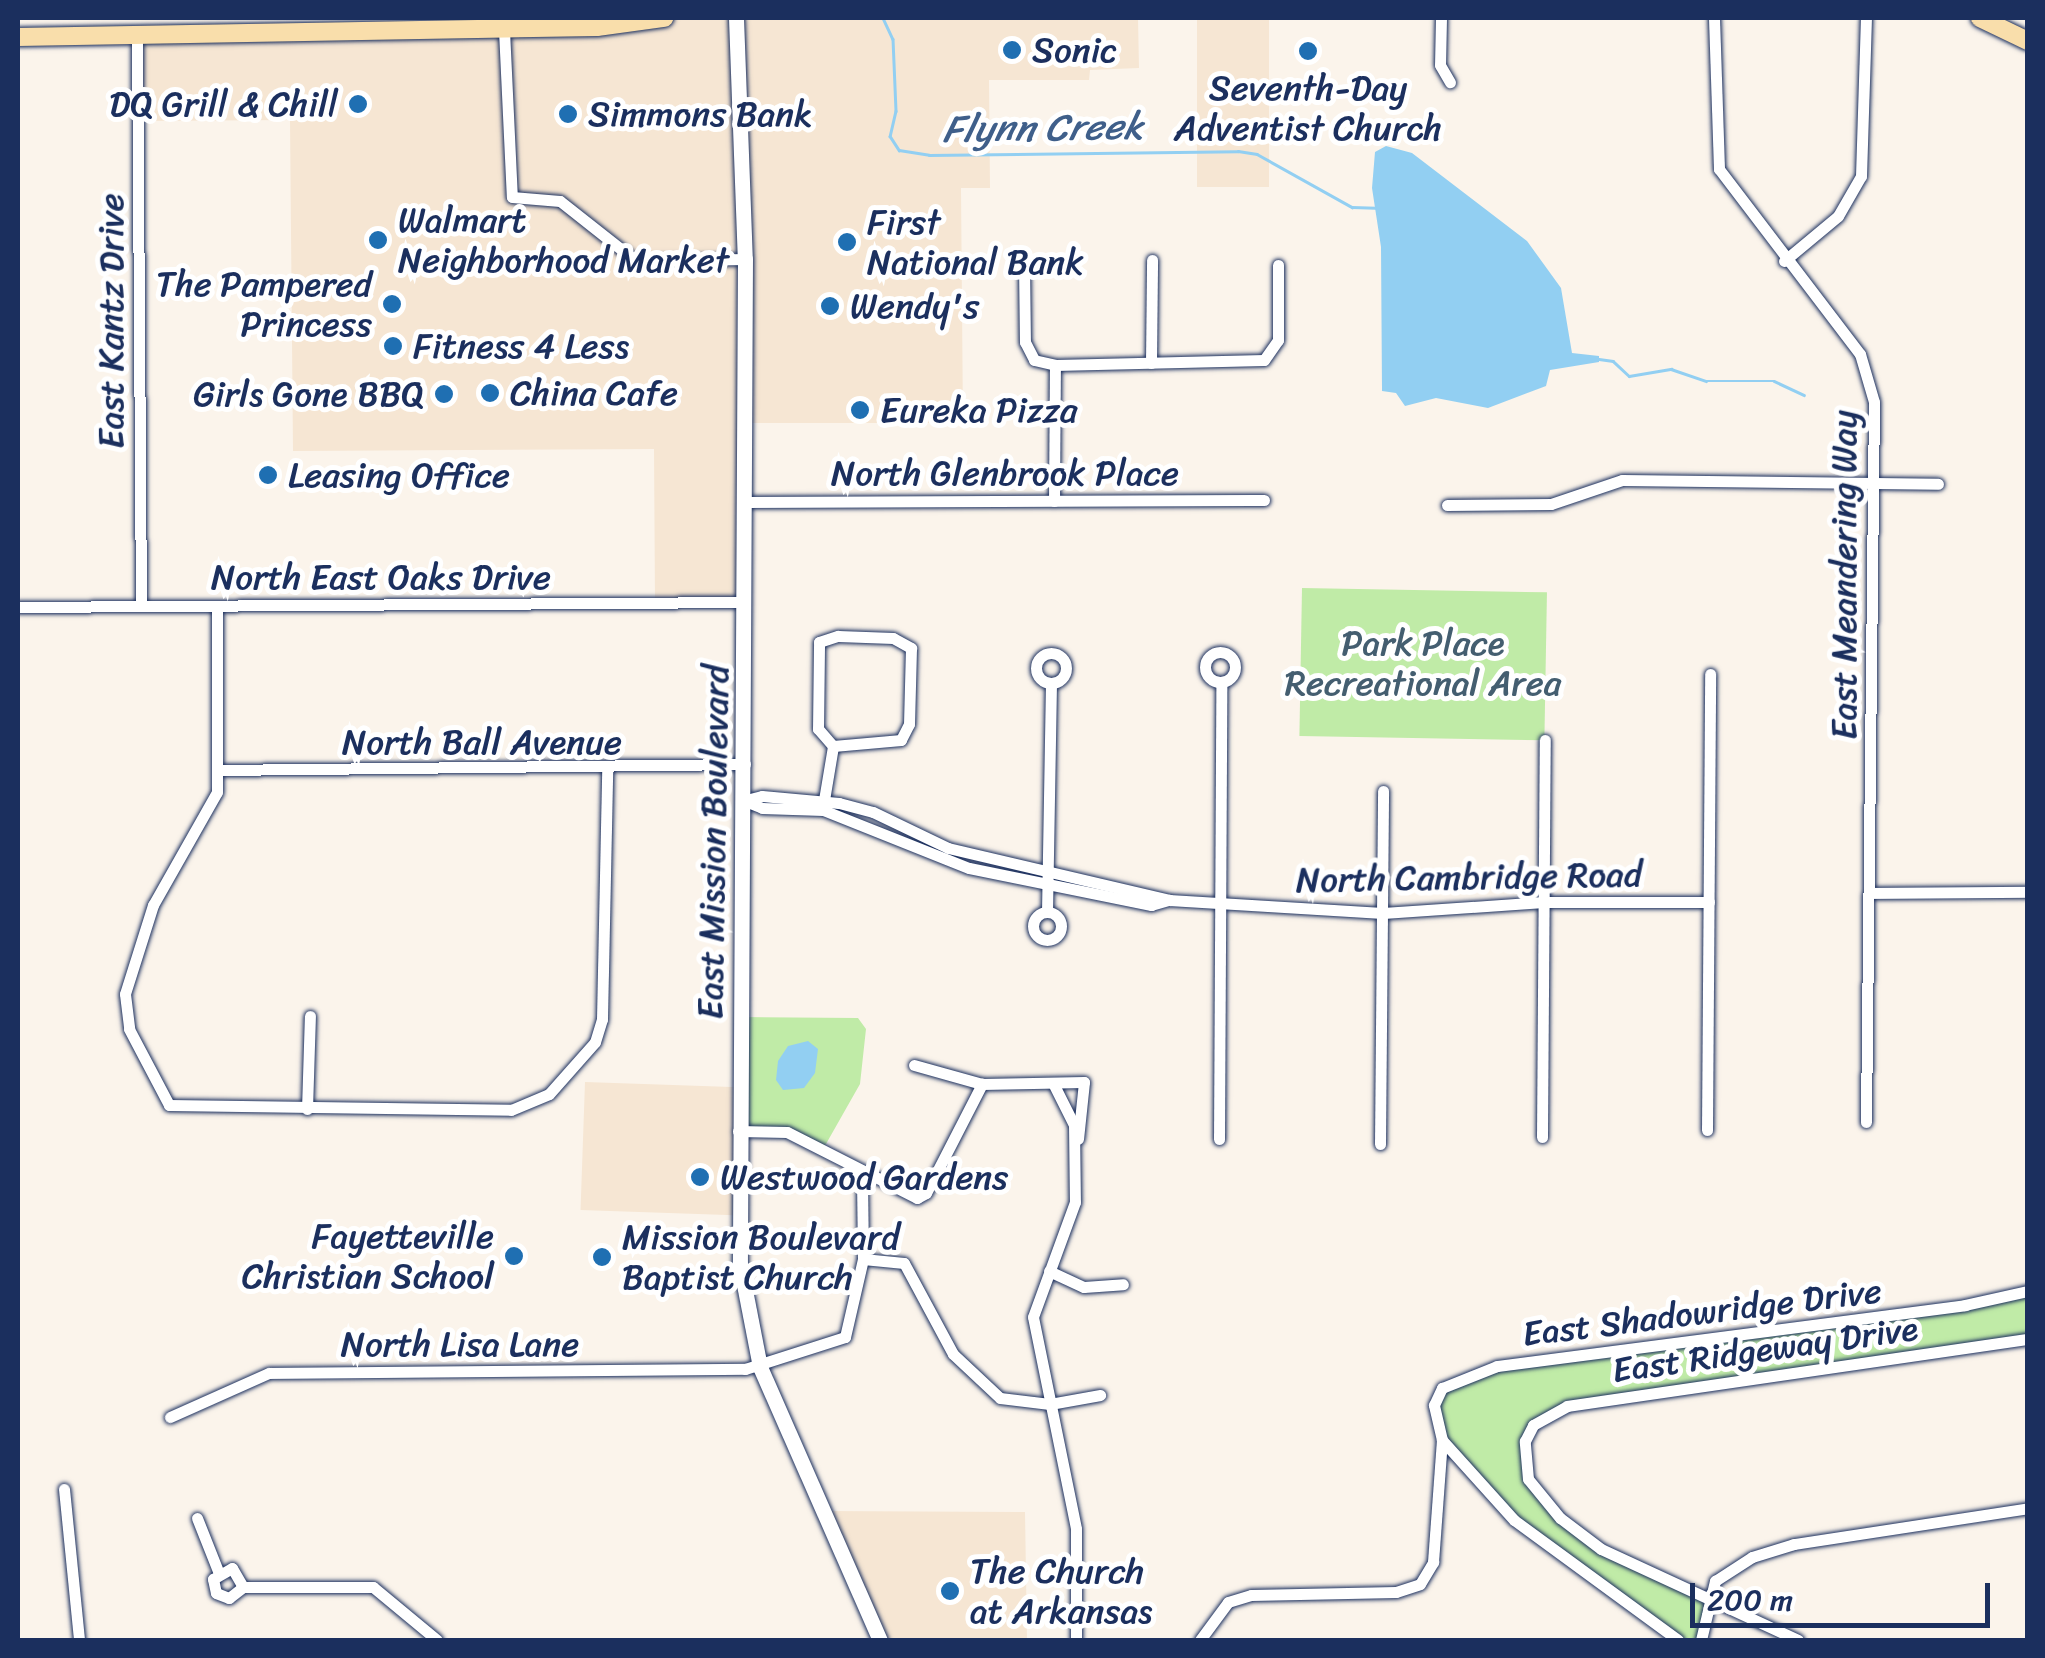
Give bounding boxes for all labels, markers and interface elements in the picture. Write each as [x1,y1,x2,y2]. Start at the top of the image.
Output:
place label: Sonic [1032,29,1118,71]
marker: Sonic [1001,39,1023,61]
marker: Seventh-Day Adventist Church [1297,40,1319,62]
place label: Seventh-Day Adventist Church [1174,67,1442,149]
place label: DQ Grill & Chill [109,83,338,125]
marker: DQ Grill & Chill [347,93,369,115]
place label: Simmons Bank [588,93,812,135]
marker: Simmons Bank [557,103,579,125]
water label: Flynn Creek [942,103,1144,153]
street label: East Kantz Drive [90,193,132,449]
place label: Walmart Neighborhood Market [398,199,729,281]
place label: First National Bank [867,201,1084,283]
marker: Walmart Neighborhood Market [367,229,389,251]
marker: First National Bank [836,231,858,253]
place label: The Pampered Princess [155,263,372,345]
place label: Wendy's [850,285,979,327]
marker: The Pampered Princess [381,293,403,315]
marker: Wendy's [819,295,841,317]
place label: Fitness 4 Less [413,325,631,367]
marker: Fitness 4 Less [382,335,404,357]
place label: China Cafe [510,372,678,414]
place label: Girls Gone BBQ [192,373,424,415]
marker: China Cafe [479,382,501,404]
marker: Girls Gone BBQ [433,383,455,405]
place label: Eureka Pizza [880,389,1078,431]
marker: Eureka Pizza [849,399,871,421]
street label: East Meandering Way [1823,411,1865,739]
street label: North Glenbrook Place [831,452,1179,494]
place label: Leasing Office [288,454,510,496]
marker: Leasing Office [257,464,279,486]
street label: North East Oaks Drive [211,556,551,598]
park label: Park Place Recreational Area [1285,622,1561,704]
street label: East Mission Boulevard [689,664,737,1020]
street label: North Ball Avenue [342,721,622,763]
street label: North Cambridge Road [1296,853,1642,901]
place label: Westwood Gardens [720,1156,1008,1198]
marker: Westwood Gardens [689,1166,711,1188]
place label: Fayetteville Christian School [242,1215,494,1297]
place label: Mission Boulevard Baptist Church [622,1216,900,1298]
marker: Fayetteville Christian School [503,1245,525,1267]
marker: Mission Boulevard Baptist Church [591,1246,613,1268]
street label: East Shadowridge Drive [1520,1269,1884,1355]
street label: East Ridgeway Drive [1608,1307,1922,1391]
street label: North Lisa Lane [341,1323,579,1365]
place label: The Church at Arkansas [970,1550,1154,1632]
scale bar [1695,1563,1995,1625]
text: 200 m [1707,1573,1793,1627]
marker: The Church at Arkansas [939,1580,961,1602]

